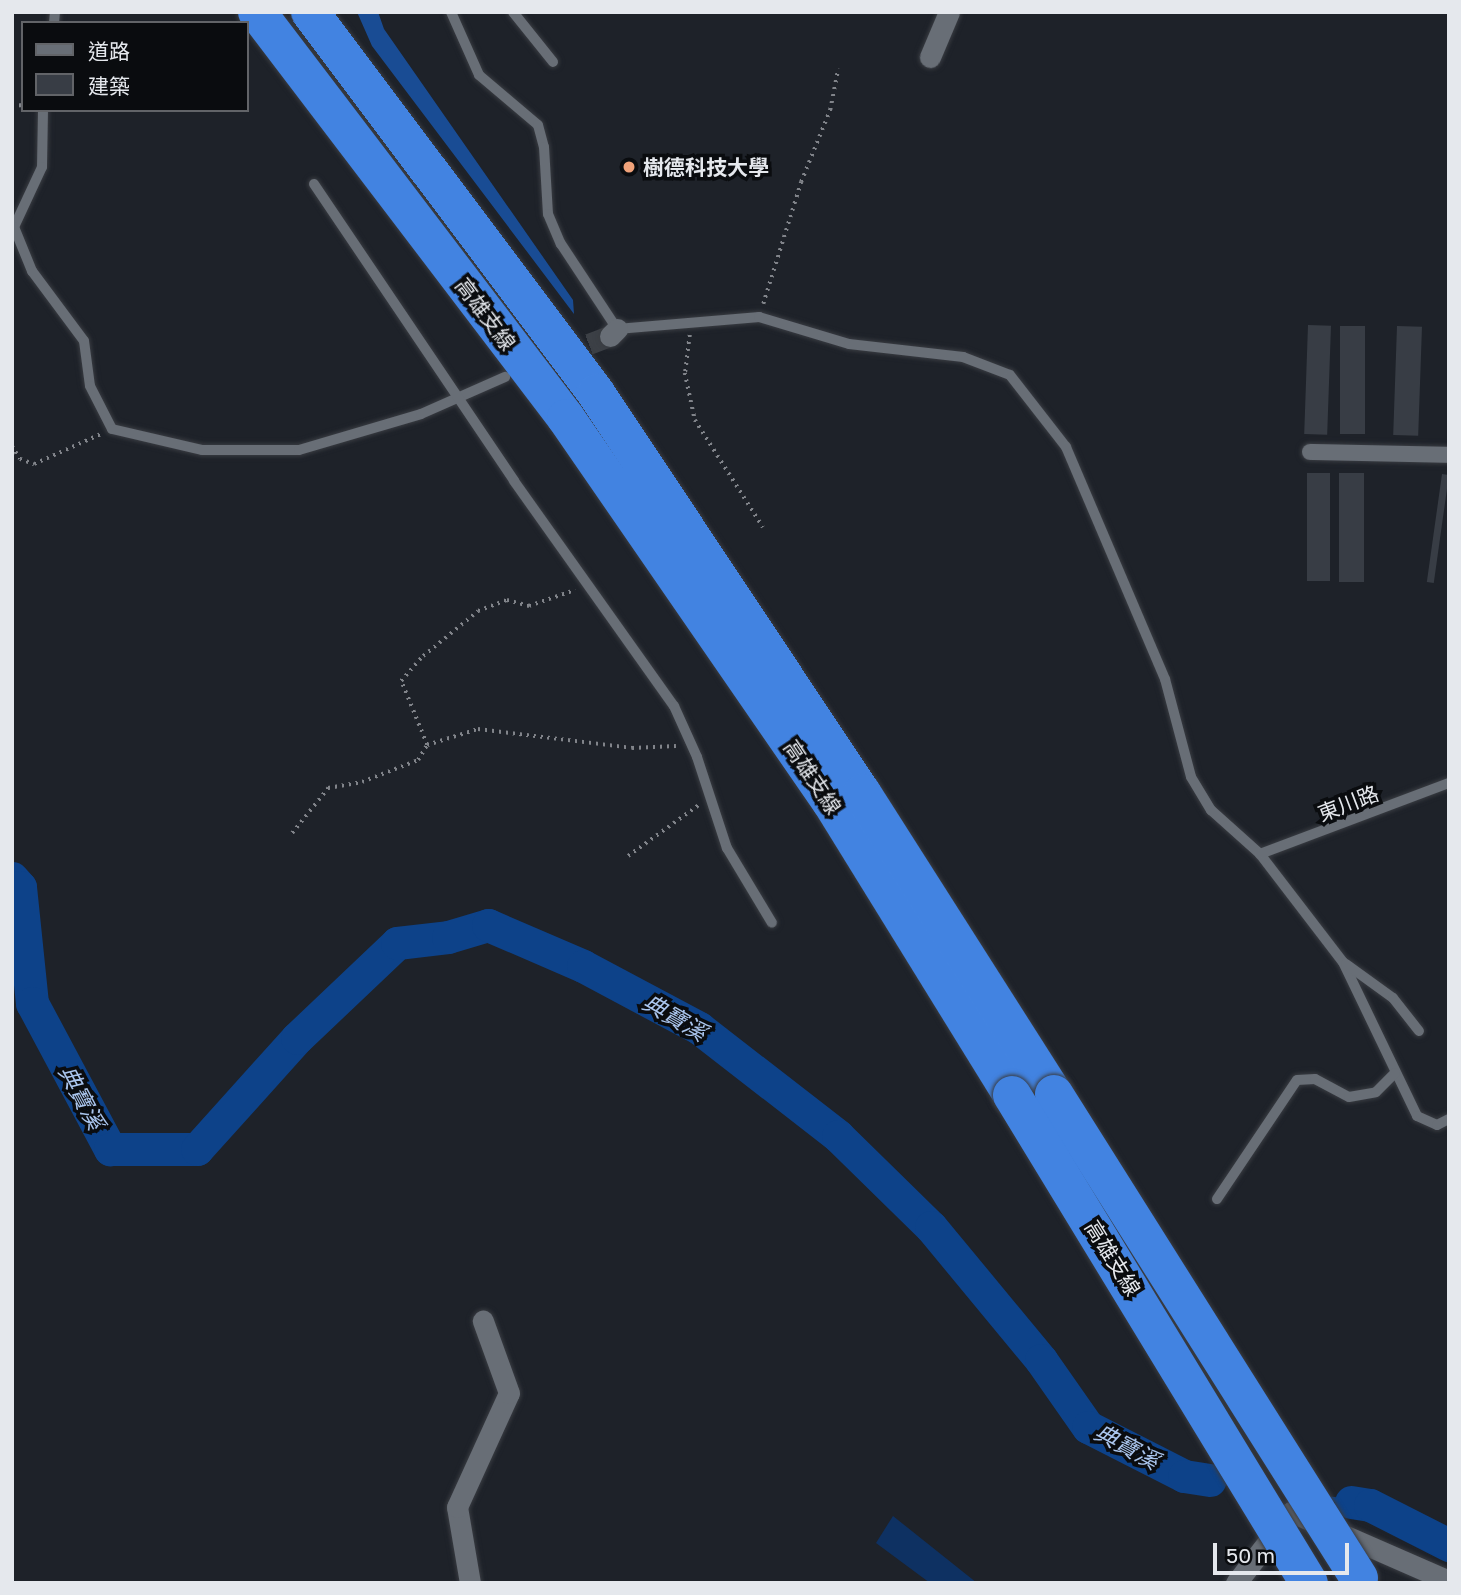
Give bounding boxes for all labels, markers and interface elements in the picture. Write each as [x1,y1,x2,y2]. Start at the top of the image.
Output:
legend [21,21,248,112]
text: 道路 [88,38,130,64]
text: 建築 [88,73,130,99]
place label: 樹德科技大學 [643,154,769,180]
marker: 樹德科技大學 [621,159,637,175]
street label: 高雄支線 [451,273,521,355]
street label: 高雄支線 [779,735,847,819]
street label: 東川路 [1314,780,1382,826]
water label: 典寶溪 [638,988,712,1046]
water label: 典寶溪 [54,1060,110,1134]
street label: 高雄支線 [1080,1216,1146,1300]
water label: 典寶溪 [1090,1418,1164,1474]
scale bar [1216,1528,1352,1572]
text: 50 m [1226,1542,1275,1568]

